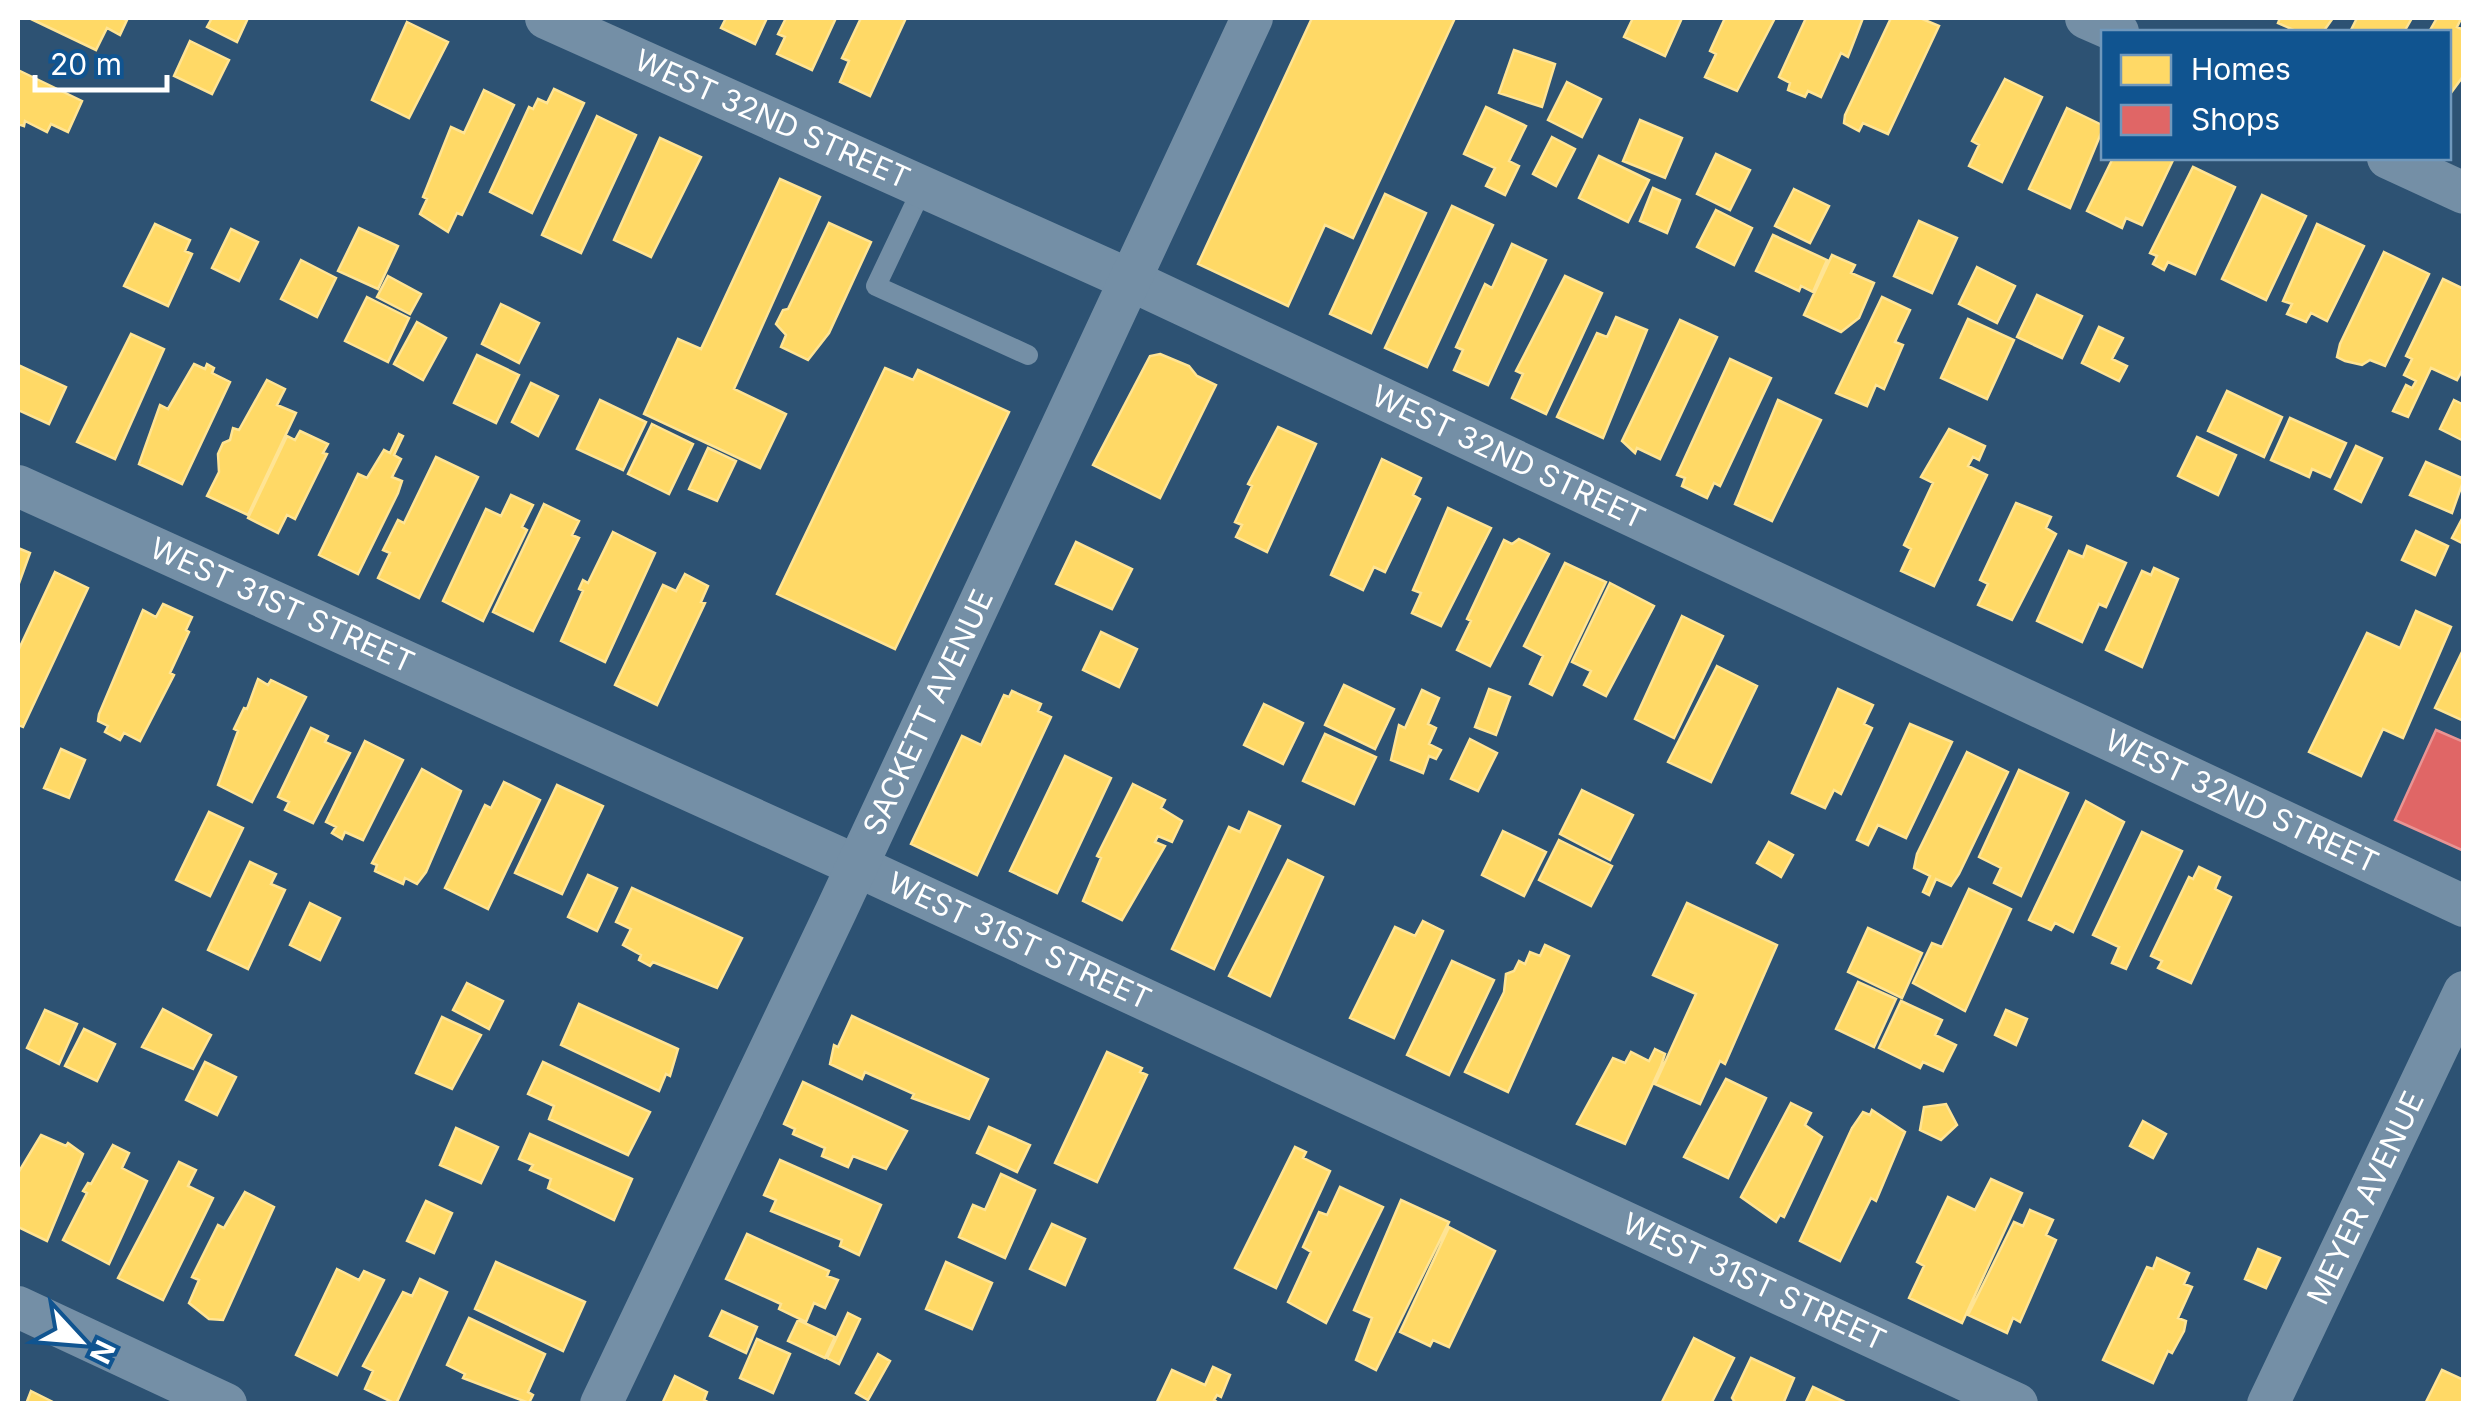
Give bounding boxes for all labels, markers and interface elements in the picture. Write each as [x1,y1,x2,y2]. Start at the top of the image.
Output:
scale bar [35,30,168,92]
legend [2101,30,2451,160]
street label: WEST 32ND STREET [630,41,916,196]
text: 20 m [50,46,122,82]
text: Homes [2191,51,2291,87]
text: Shops [2191,101,2280,137]
street label: WEST 32ND STREET [1366,377,1651,536]
street label: WEST 31ST STREET [145,529,420,680]
street label: SACKETT AVENUE [855,584,1000,841]
street label: WEST 32ND STREET [2100,721,2384,880]
street label: WEST 31ST STREET [883,864,1157,1017]
street label: MEYER AVENUE [2299,1085,2431,1310]
street label: WEST 31ST STREET [1617,1205,1892,1358]
north arrow [30,1291,130,1391]
text: N [83,1335,122,1369]

